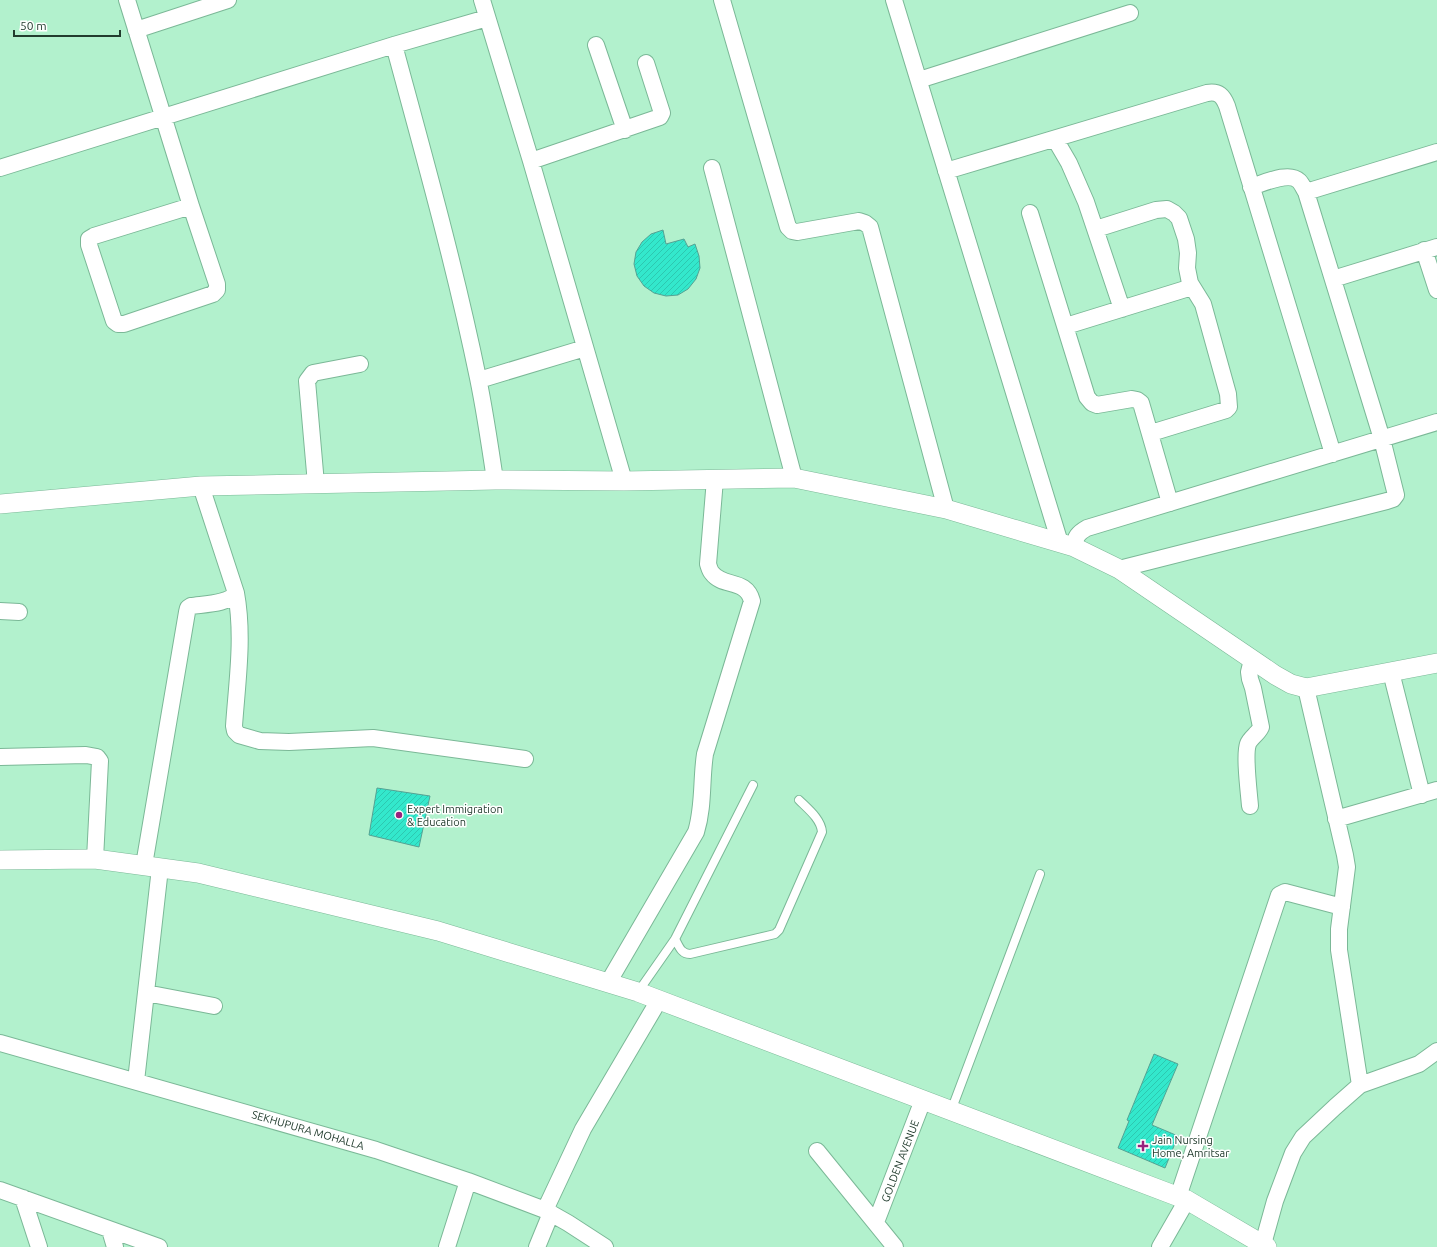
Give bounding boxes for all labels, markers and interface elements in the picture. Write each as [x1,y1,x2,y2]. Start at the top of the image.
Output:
scale bar [14,12,120,38]
text: 50 m [20,19,47,32]
place label: Expert Immigration & Education [407,803,503,828]
marker: Expert Immigration & Education [394,810,404,820]
street label: SEKHUPURA MOHALLA [250,1108,366,1152]
street label: GOLDEN AVENUE [879,1118,921,1204]
place label: Jain Nursing Home, Amritsar [1152,1134,1230,1159]
marker: Jain Nursing Home, Amritsar [1137,1140,1149,1152]

